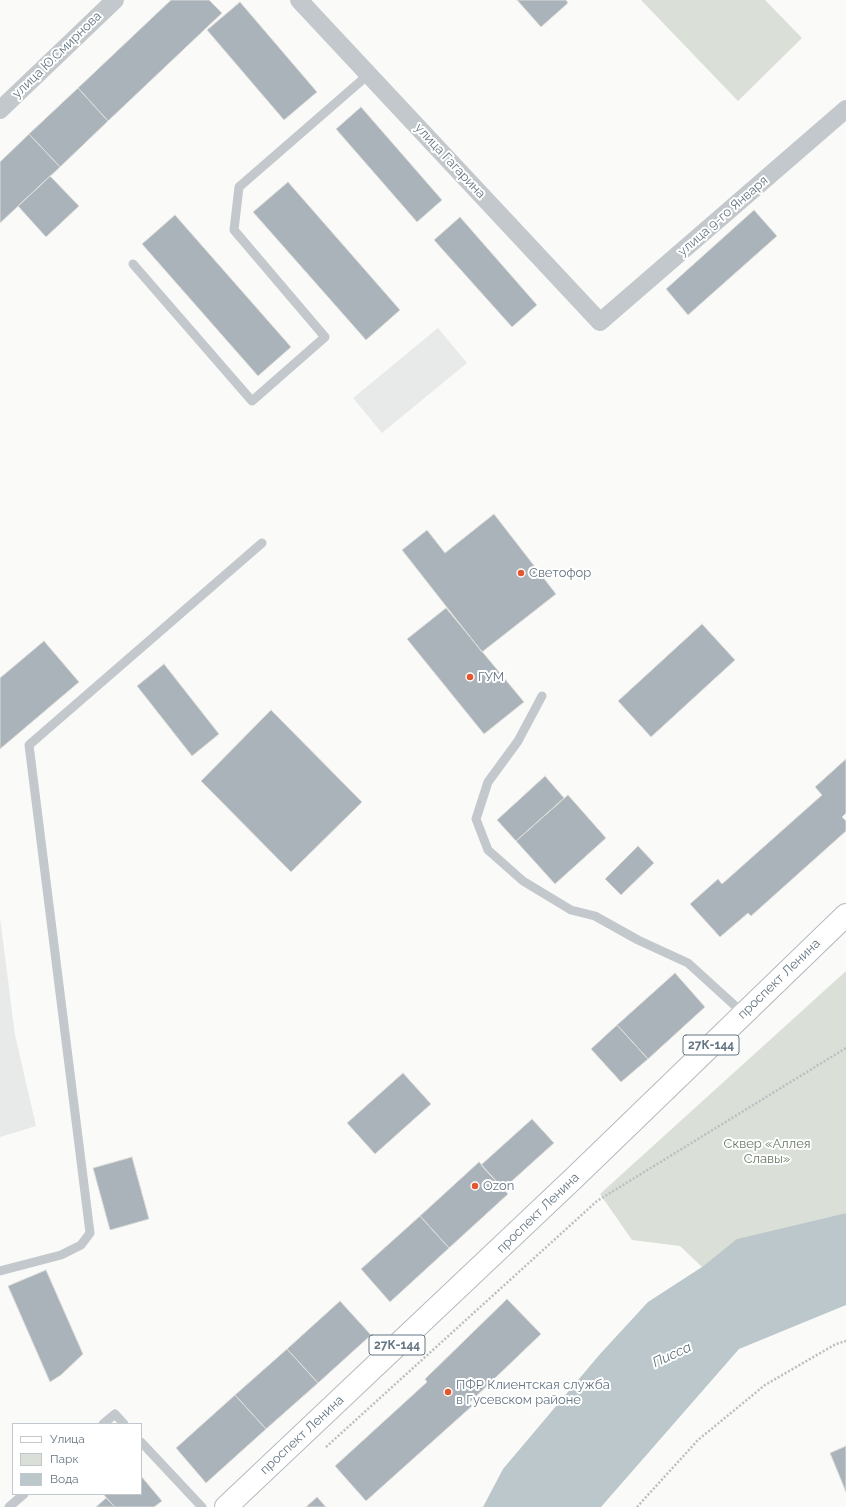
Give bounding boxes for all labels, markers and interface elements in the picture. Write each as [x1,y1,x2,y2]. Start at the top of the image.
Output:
street label: улица Ю.Смирнова [9,8,105,102]
street label: улица Гагарина [411,120,489,202]
street label: улица 9-го Января [675,173,771,259]
place label: Светофор [529,565,591,581]
marker: Светофор [516,568,526,578]
place label: ГУМ [478,669,504,685]
marker: ГУМ [465,672,475,682]
street label: проспект Ленина [735,936,823,1022]
road number: 27К-144 [683,1035,739,1055]
park label: Сквер «Аллея Славы» [724,1136,810,1167]
street label: проспект Ленина [494,1170,582,1256]
place label: Ozon [483,1178,514,1194]
marker: Ozon [470,1181,480,1191]
road number: 27К-144 [369,1335,425,1355]
water label: Писса [650,1339,694,1371]
place label: ПФР Клиентская служба в Гусевском районе [456,1377,610,1408]
marker: ПФР Клиентская служба в Гусевском районе [443,1387,453,1397]
street label: проспект Ленина [257,1392,347,1478]
legend [12,1423,142,1495]
text: Улица [50,1432,85,1446]
text: Парк [50,1452,79,1466]
text: Вода [50,1472,79,1486]

